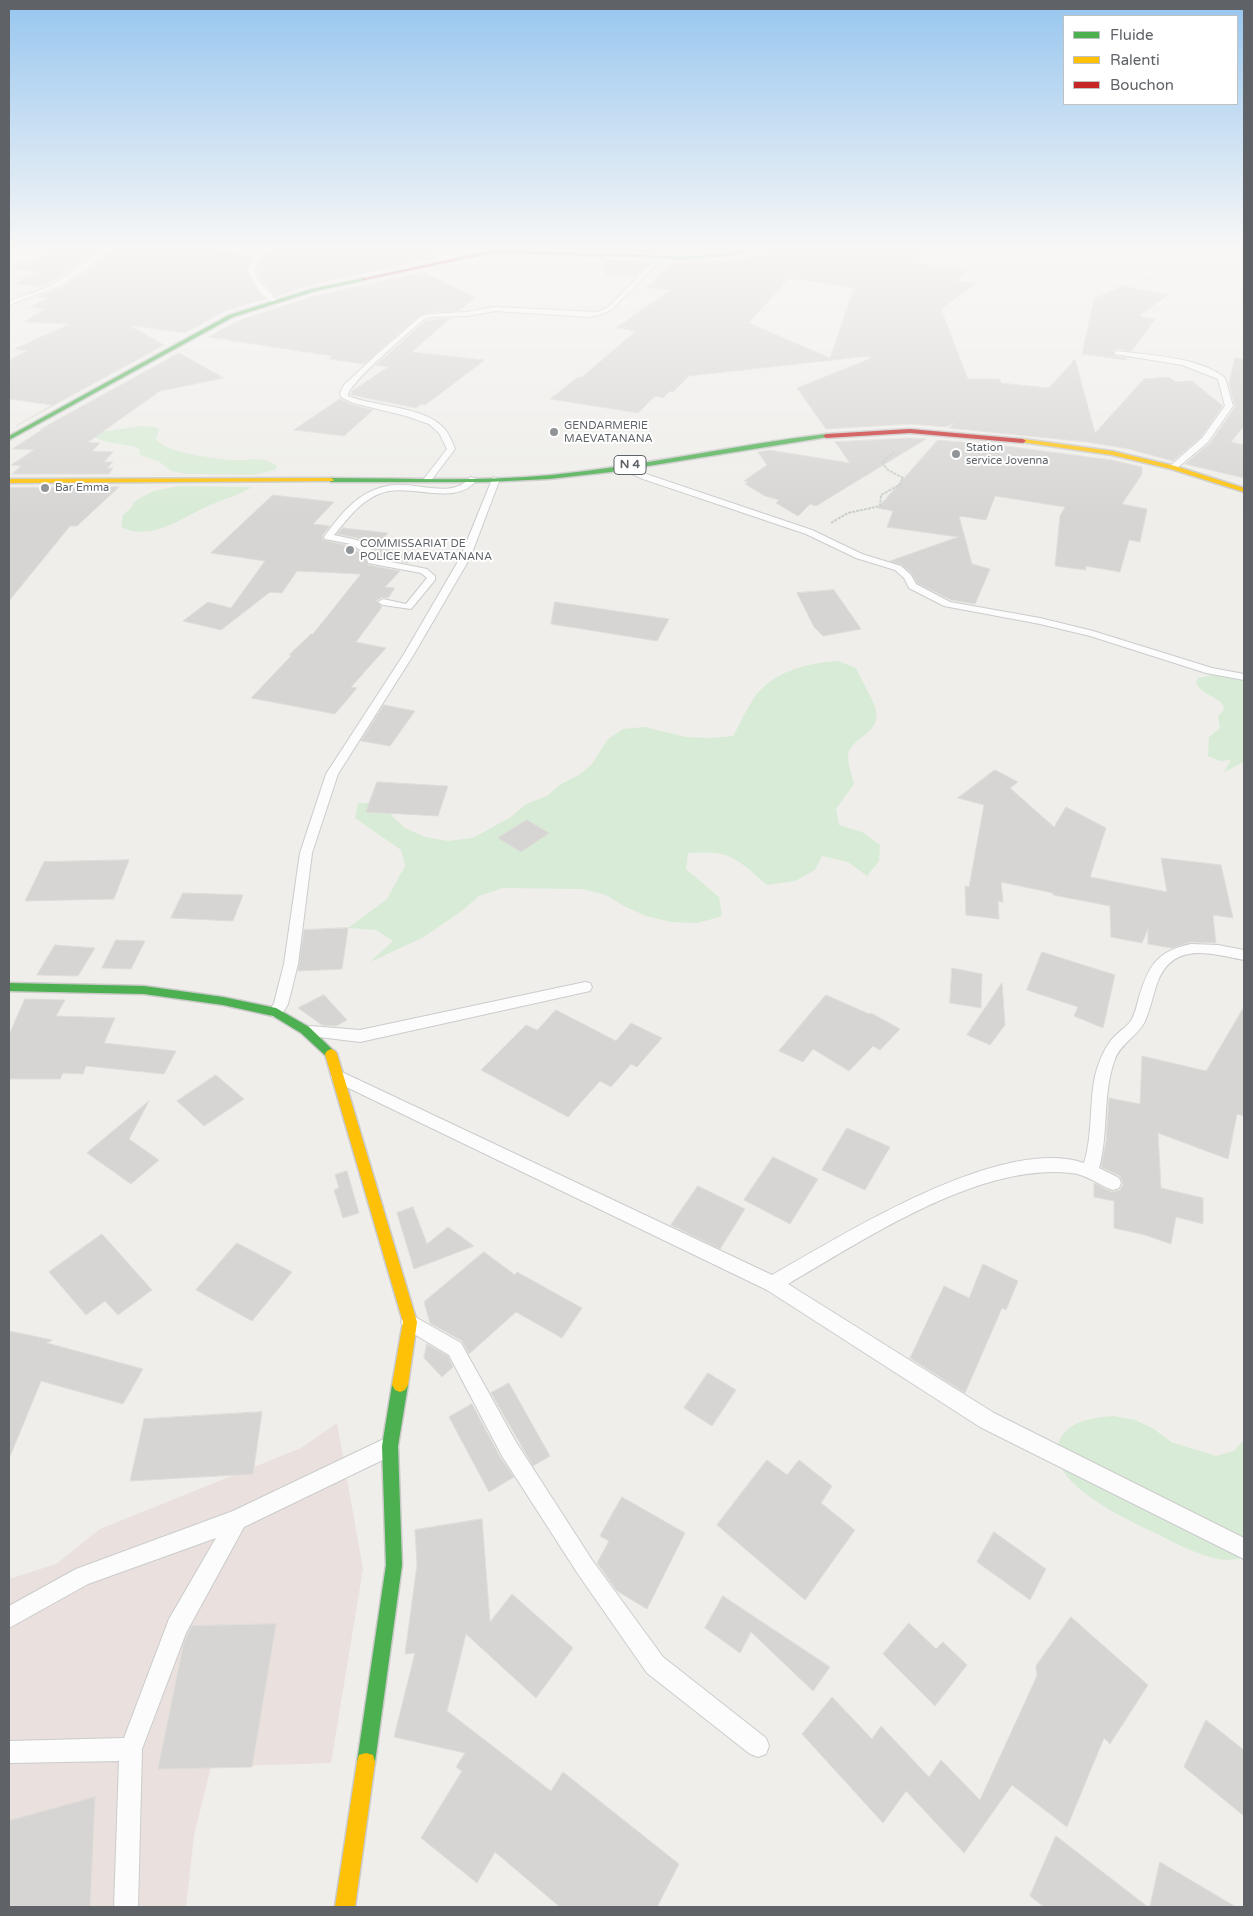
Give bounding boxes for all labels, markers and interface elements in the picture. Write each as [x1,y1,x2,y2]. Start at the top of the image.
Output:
legend [1063,15,1238,105]
text: Fluide [1110,26,1154,44]
text: Ralenti [1110,51,1160,69]
text: Bouchon [1110,76,1174,94]
place label: GENDARMERIE MAEVATANANA [564,419,653,445]
marker: GENDARMERIE MAEVATANANA [548,426,560,438]
place label: Station service Jovenna [966,441,1048,467]
marker: Station service Jovenna [950,448,962,460]
road number: N 4 [614,456,646,474]
place label: Bar Emma [55,481,109,495]
marker: Bar Emma [39,482,51,494]
place label: COMMISSARIAT DE POLICE MAEVATANANA [360,537,492,563]
marker: COMMISSARIAT DE POLICE MAEVATANANA [344,544,356,556]

